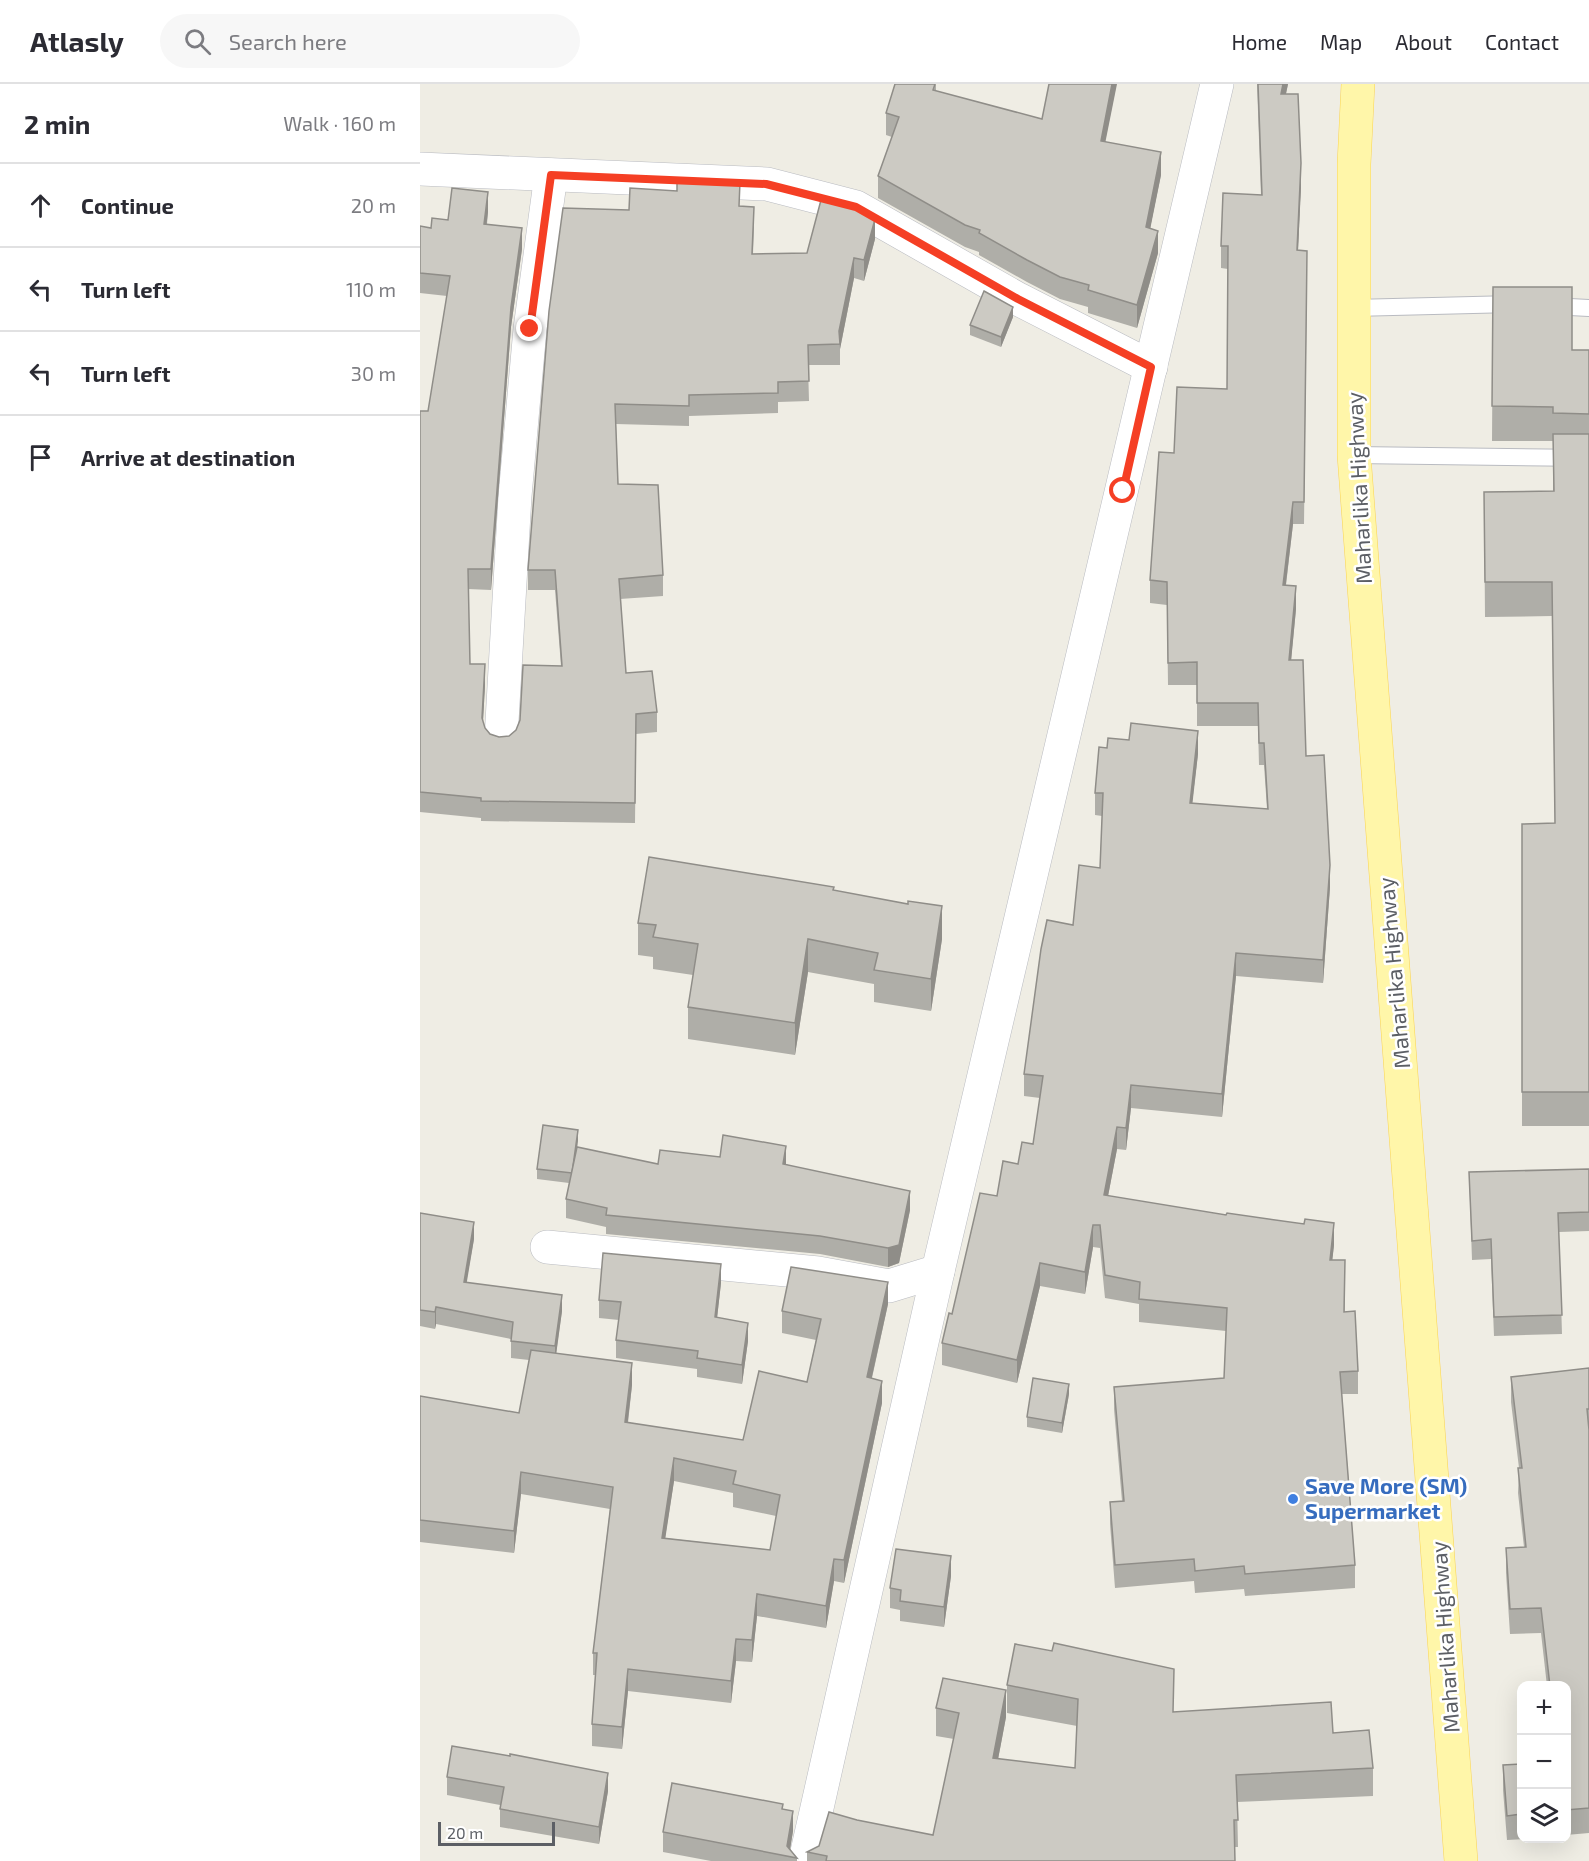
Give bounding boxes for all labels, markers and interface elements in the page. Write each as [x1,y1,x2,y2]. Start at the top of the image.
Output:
search box [160,14,580,68]
text: Atlasly [30,24,124,58]
icon: search [181,25,214,58]
text: Search here [229,28,347,54]
text: Home [1231,29,1287,54]
text: Map [1320,29,1362,54]
text: About [1395,29,1452,54]
text: Contact [1485,29,1559,54]
text: 2 min [24,108,90,139]
text: Walk · 160 m [283,111,396,135]
icon: ahead [24,189,57,222]
text: Continue [81,192,174,218]
text: 20 m [351,193,396,217]
icon: left [24,273,57,306]
text: Turn left [81,276,170,302]
text: 110 m [346,277,396,301]
route end [516,315,542,341]
icon: left [24,357,57,390]
text: Turn left [81,360,170,386]
text: 30 m [351,361,396,385]
street label: Maharlika Highway [1340,391,1376,585]
icon: arrive [24,441,57,474]
text: Arrive at destination [81,444,295,470]
route start [1109,477,1135,503]
street label: Maharlika Highway [1372,876,1414,1070]
place label: Save More (SM) Supermarket [1305,1472,1467,1523]
marker: Save More (SM) Supermarket [1286,1492,1300,1506]
street label: Maharlika Highway [1424,1540,1464,1734]
map controls [1517,1681,1571,1843]
button: + [1517,1681,1571,1735]
button: − [1517,1735,1571,1789]
button: layers [1517,1789,1571,1843]
scale bar [438,1819,555,1846]
text: 20 m [447,1823,483,1842]

